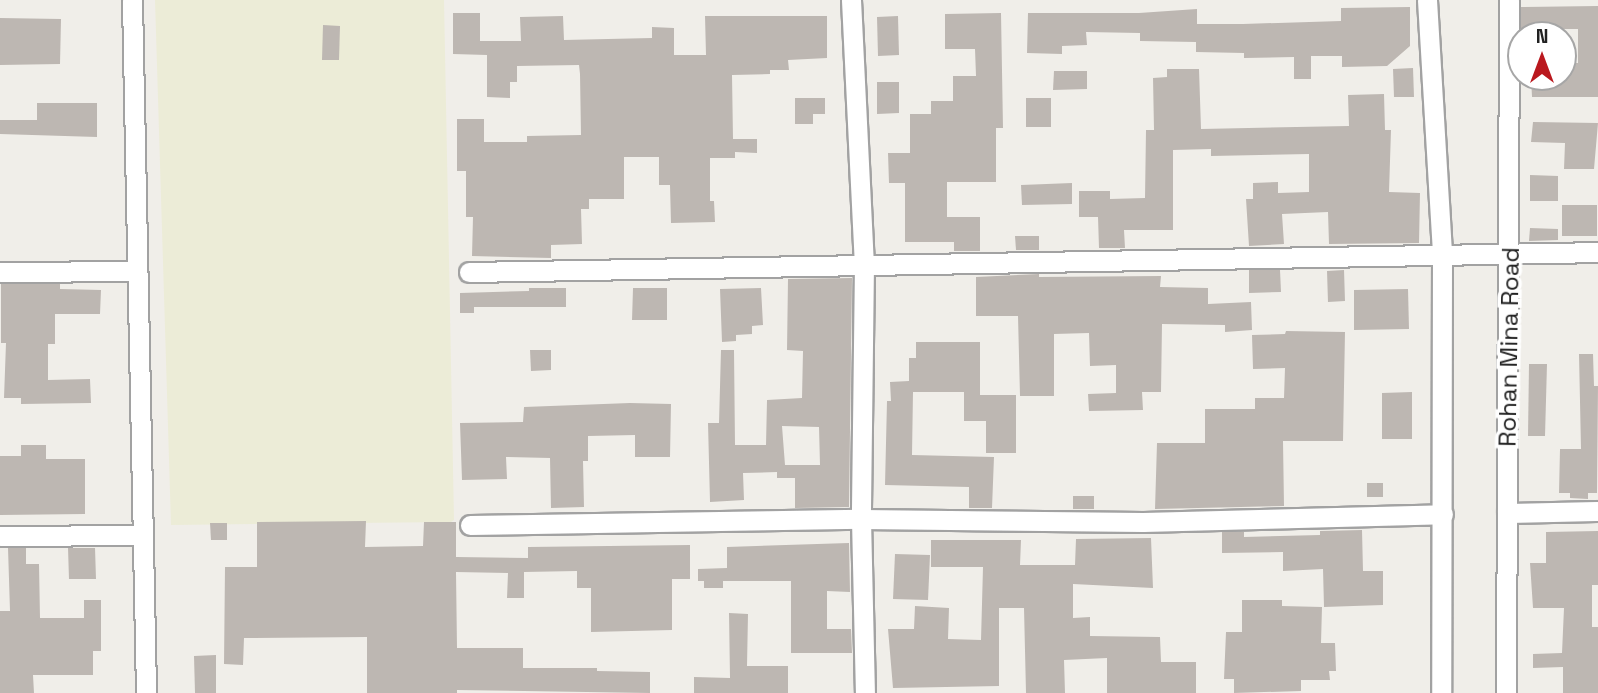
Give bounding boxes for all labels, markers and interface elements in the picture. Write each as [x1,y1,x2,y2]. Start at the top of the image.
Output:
north arrow [1507,21,1577,91]
text: N [1536,24,1548,49]
street label: Rohan Mina Road [1493,247,1525,447]

